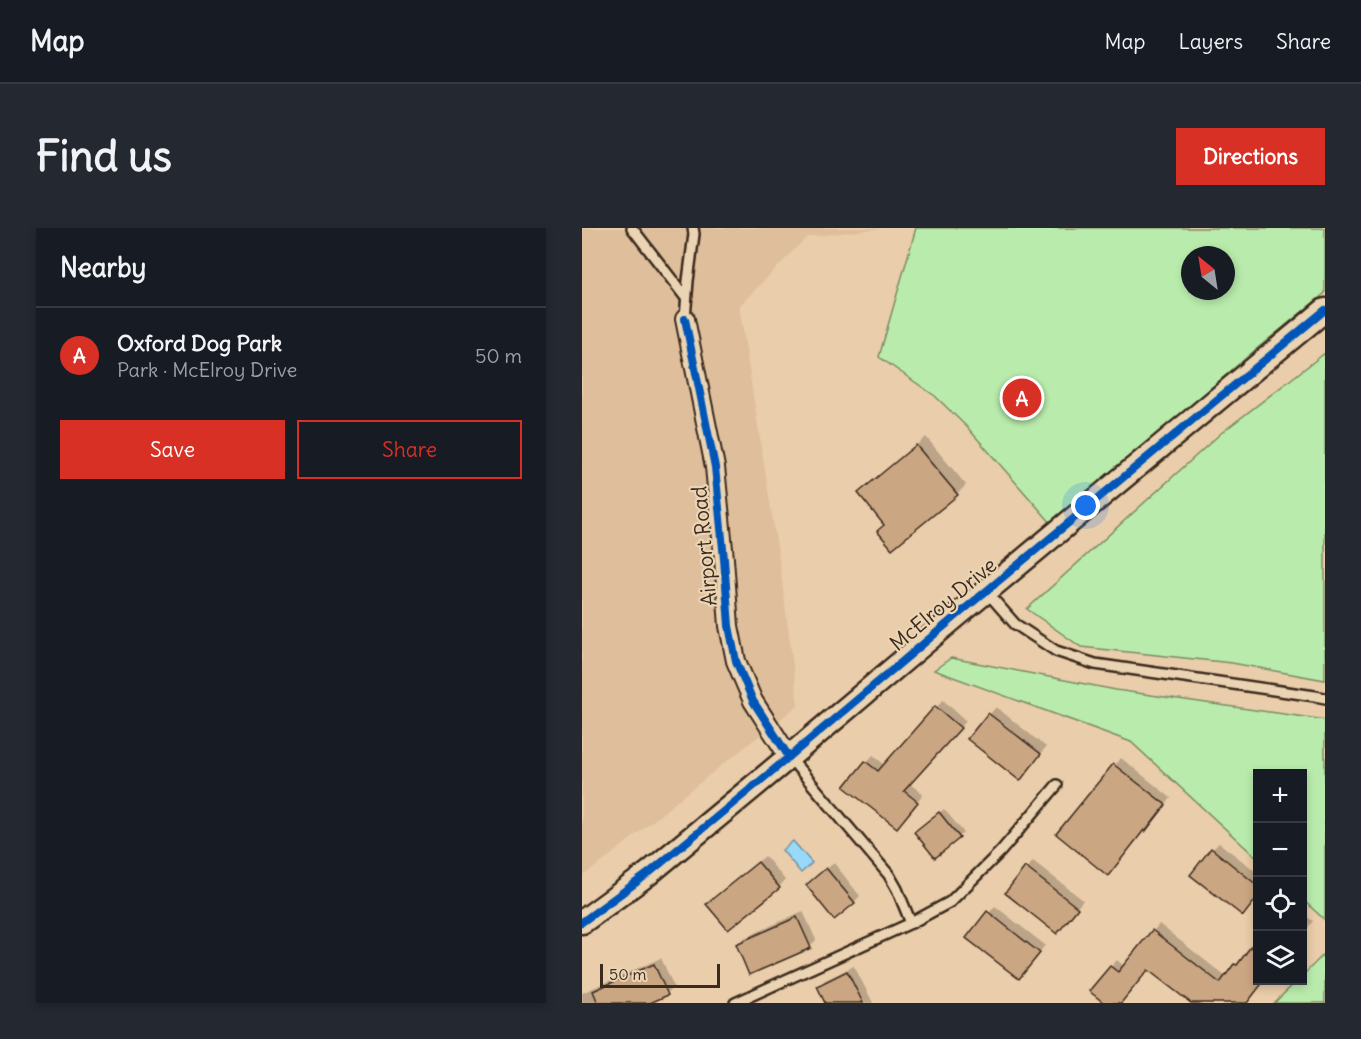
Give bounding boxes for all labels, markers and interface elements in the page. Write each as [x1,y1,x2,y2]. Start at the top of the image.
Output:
text: Map [30,23,84,59]
text: Map [1105,28,1145,55]
text: Layers [1178,28,1243,55]
text: Share [1276,28,1331,55]
button: Directions [1176,128,1325,185]
text: Find us [36,130,172,182]
north arrow [1181,246,1235,300]
text: Nearby [60,251,146,284]
text: Oxford Dog Park [117,329,282,357]
text: A [73,343,86,368]
text: 50 m [475,343,522,368]
text: Park · McElroy Drive [117,357,297,382]
pin: A [1002,376,1042,420]
button: Save [60,420,285,479]
button: Share [297,420,522,479]
street label: Airport Road [685,485,723,607]
your location [1071,491,1100,520]
street label: McElroy Drive [884,551,1002,657]
map controls [1253,769,1307,985]
button: + [1253,769,1307,823]
button: − [1253,823,1307,877]
button: locate [1253,877,1307,931]
button: layers [1253,931,1307,985]
scale bar [600,961,720,988]
text: 50 m [609,964,647,984]

